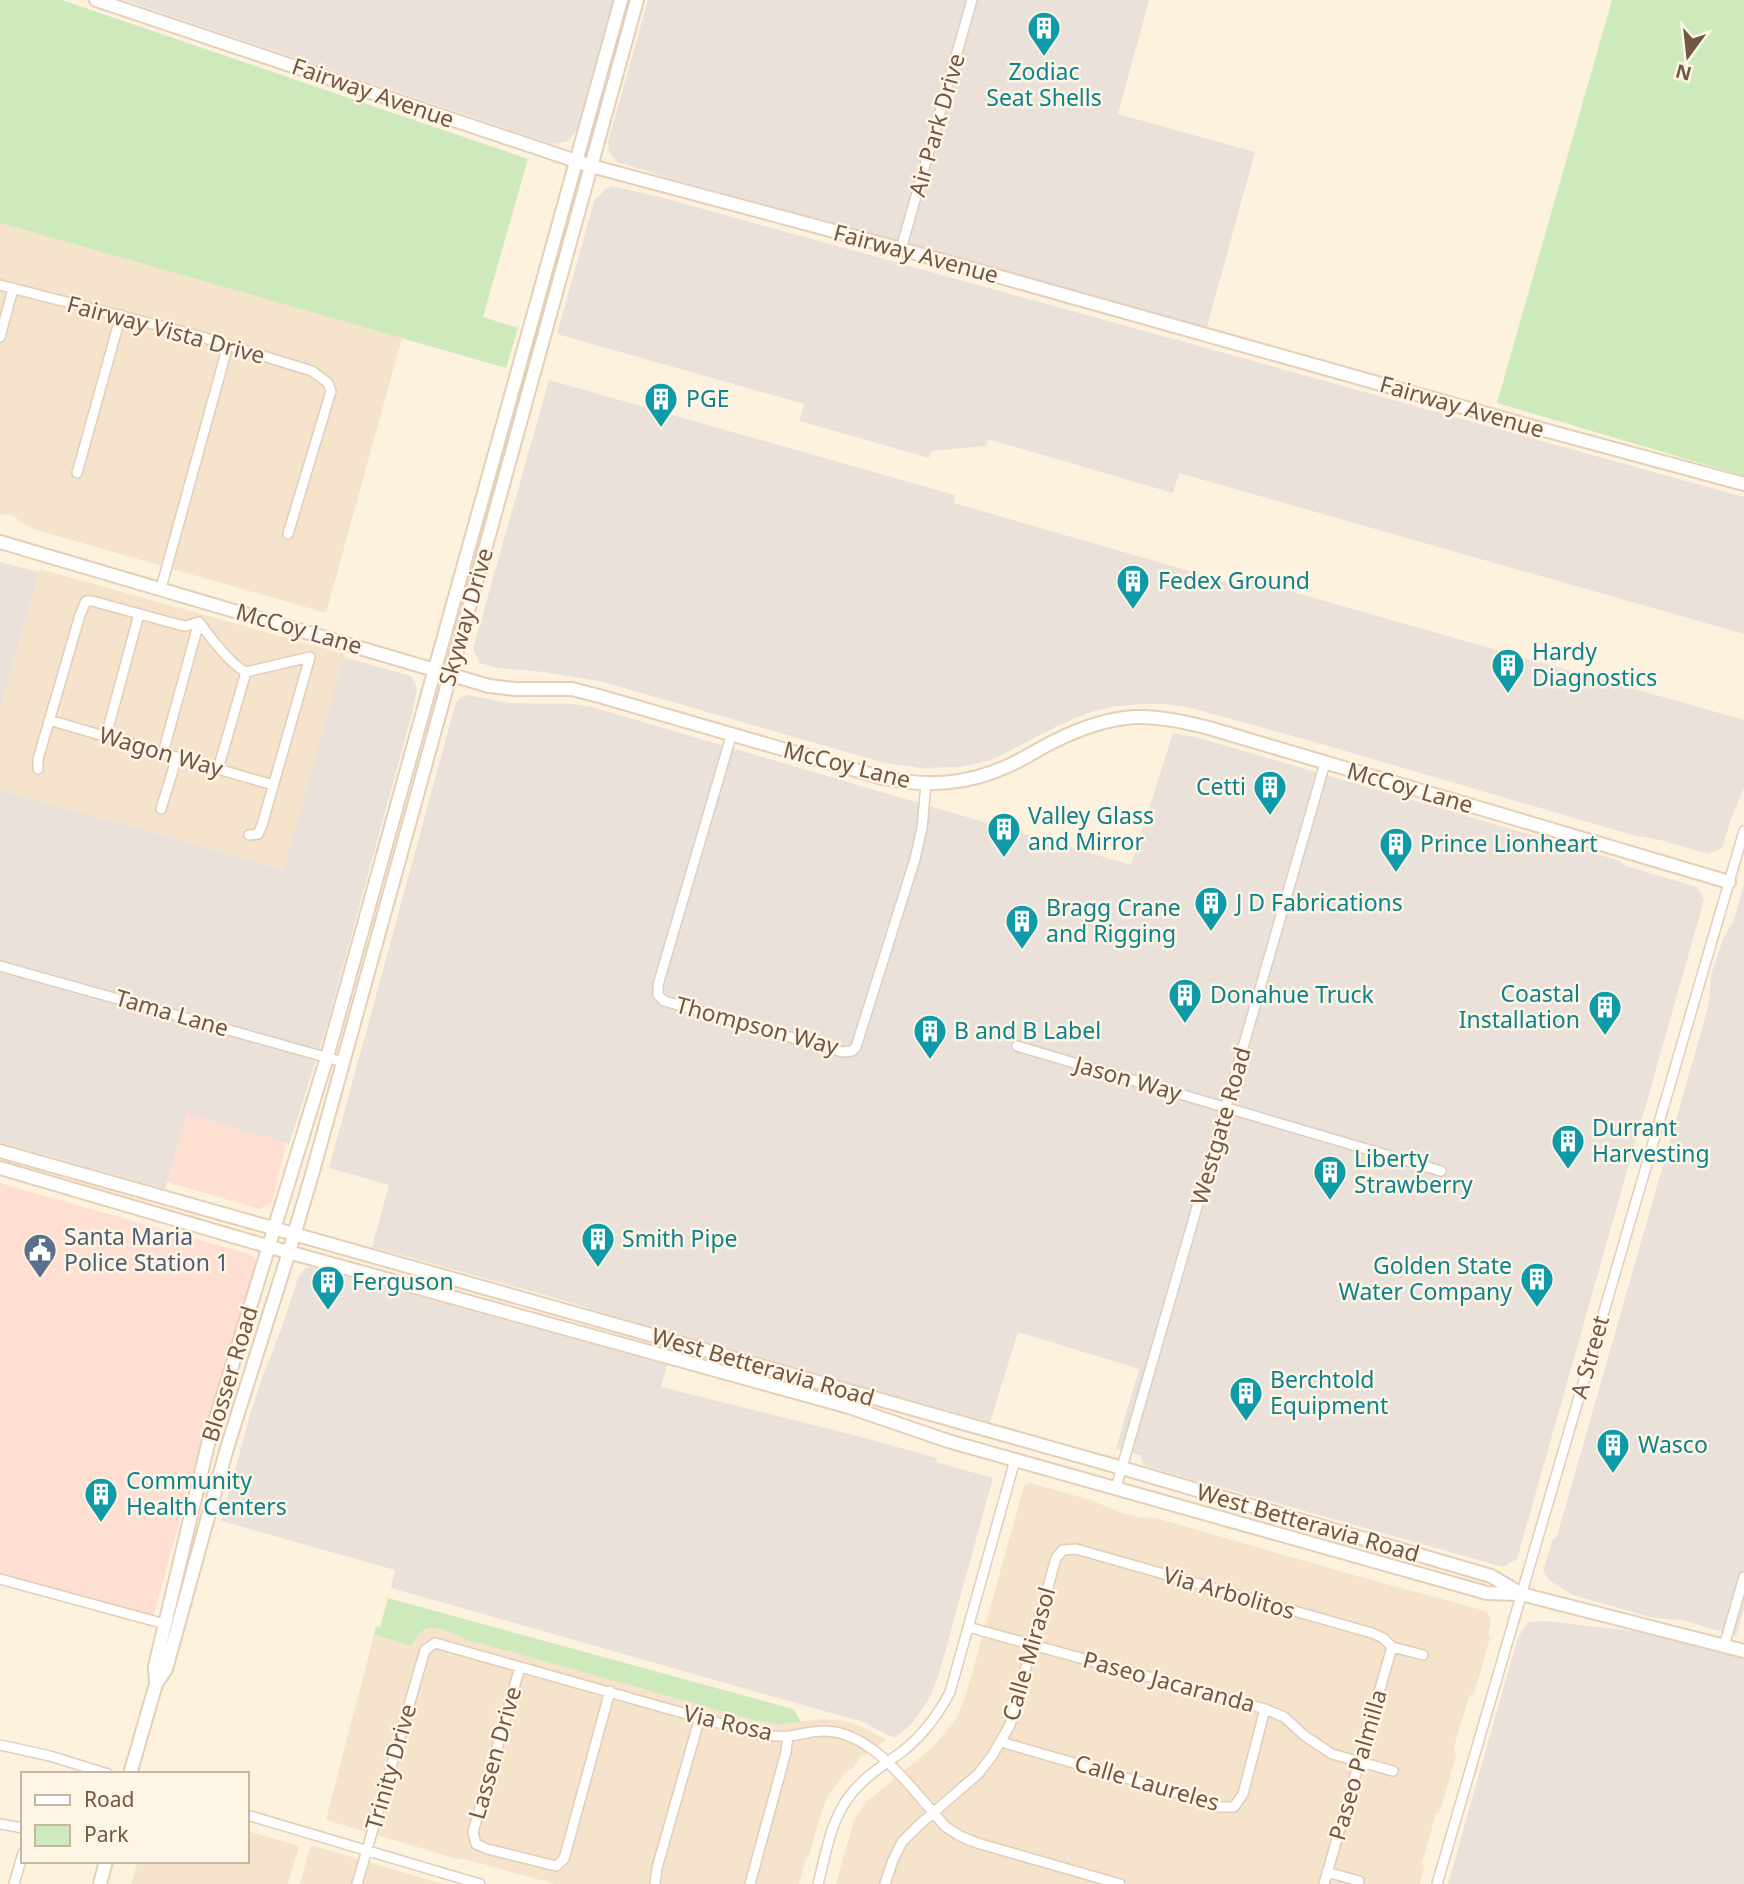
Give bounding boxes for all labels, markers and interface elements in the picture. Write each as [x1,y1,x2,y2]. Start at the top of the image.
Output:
building icon: Zodiac Seat Shells [1025,9,1063,58]
north arrow [1653,21,1723,91]
street label: Fairway Avenue [288,49,459,135]
street label: Air Park Drive [900,49,972,200]
place label: Zodiac Seat Shells [986,55,1102,113]
text: N [1673,58,1694,87]
street label: Fairway Avenue [830,216,1002,290]
street label: Fairway Vista Drive [64,287,269,371]
street label: Fairway Avenue [1376,367,1548,445]
building icon: PGE [642,380,680,429]
place label: PGE [686,382,729,414]
street label: Skyway Drive [430,544,500,689]
building icon: Fedex Ground [1114,562,1152,611]
place label: Fedex Ground [1158,564,1310,596]
street label: McCoy Lane [233,595,366,661]
place label: Hardy Diagnostics [1532,635,1657,693]
building icon: Hardy Diagnostics [1489,646,1527,695]
street label: Wagon Way [96,718,227,784]
street label: McCoy Lane [780,733,914,795]
street label: McCoy Lane [1344,754,1477,820]
building icon: Cetti [1251,768,1289,817]
place label: Cetti [1196,770,1246,802]
place label: Valley Glass and Mirror [1028,799,1154,857]
building icon: Valley Glass and Mirror [985,810,1023,859]
building icon: Prince Lionheart [1377,825,1415,874]
place label: Prince Lionheart [1420,827,1598,859]
building icon: J D Fabrications [1192,884,1230,933]
place label: J D Fabrications [1234,886,1403,918]
place label: Bragg Crane and Rigging [1046,891,1181,949]
building icon: Bragg Crane and Rigging [1003,902,1041,951]
building icon: Donahue Truck [1166,976,1204,1025]
place label: Coastal Installation [1459,977,1580,1035]
place label: Donahue Truck [1210,978,1375,1010]
street label: Tama Lane [112,981,233,1043]
street label: Thompson Way [672,988,842,1062]
building icon: Coastal Installation [1586,988,1624,1037]
building icon: B and B Label [911,1012,949,1061]
place label: B and B Label [954,1014,1101,1046]
street label: Westgate Road [1182,1043,1258,1208]
street label: Jason Way [1069,1047,1186,1109]
place label: Durrant Harvesting [1592,1111,1710,1169]
building icon: Durrant Harvesting [1549,1122,1587,1171]
place label: Liberty Strawberry [1354,1142,1473,1200]
building icon: Liberty Strawberry [1311,1153,1349,1202]
place label: Santa Maria Police Station 1 [64,1220,229,1278]
building icon: Smith Pipe [579,1220,617,1269]
place label: Smith Pipe [622,1222,738,1254]
public building icon: Santa Maria Police Station 1 [21,1231,59,1280]
place label: Golden State Water Company [1338,1249,1512,1307]
building icon: Golden State Water Company [1518,1260,1556,1309]
building icon: Ferguson [309,1263,347,1312]
place label: Ferguson [352,1265,454,1297]
street label: Blosser Road [193,1302,265,1446]
street label: A Street [1562,1312,1616,1402]
street label: West Betteravia Road [648,1319,878,1413]
place label: Berchtold Equipment [1270,1363,1388,1421]
building icon: Berchtold Equipment [1227,1374,1265,1423]
building icon: Wasco [1594,1426,1632,1475]
place label: Wasco [1638,1428,1708,1460]
place label: Community Health Centers [126,1464,287,1522]
building icon: Community Health Centers [82,1475,120,1524]
street label: West Betteravia Road [1193,1475,1423,1569]
street label: Via Arbolitos [1160,1558,1299,1626]
street label: Calle Mirasol [994,1583,1062,1724]
street label: Paseo Jacaranda [1080,1643,1259,1719]
street label: Lassen Drive [460,1682,528,1823]
street label: Paseo Palmilla [1320,1685,1394,1844]
street label: Via Rosa [680,1696,776,1748]
street label: Trinity Drive [357,1700,423,1834]
street label: Calle Laureles [1071,1746,1223,1818]
legend [21,1772,248,1863]
text: Road [84,1785,134,1813]
text: Park [84,1820,129,1848]

